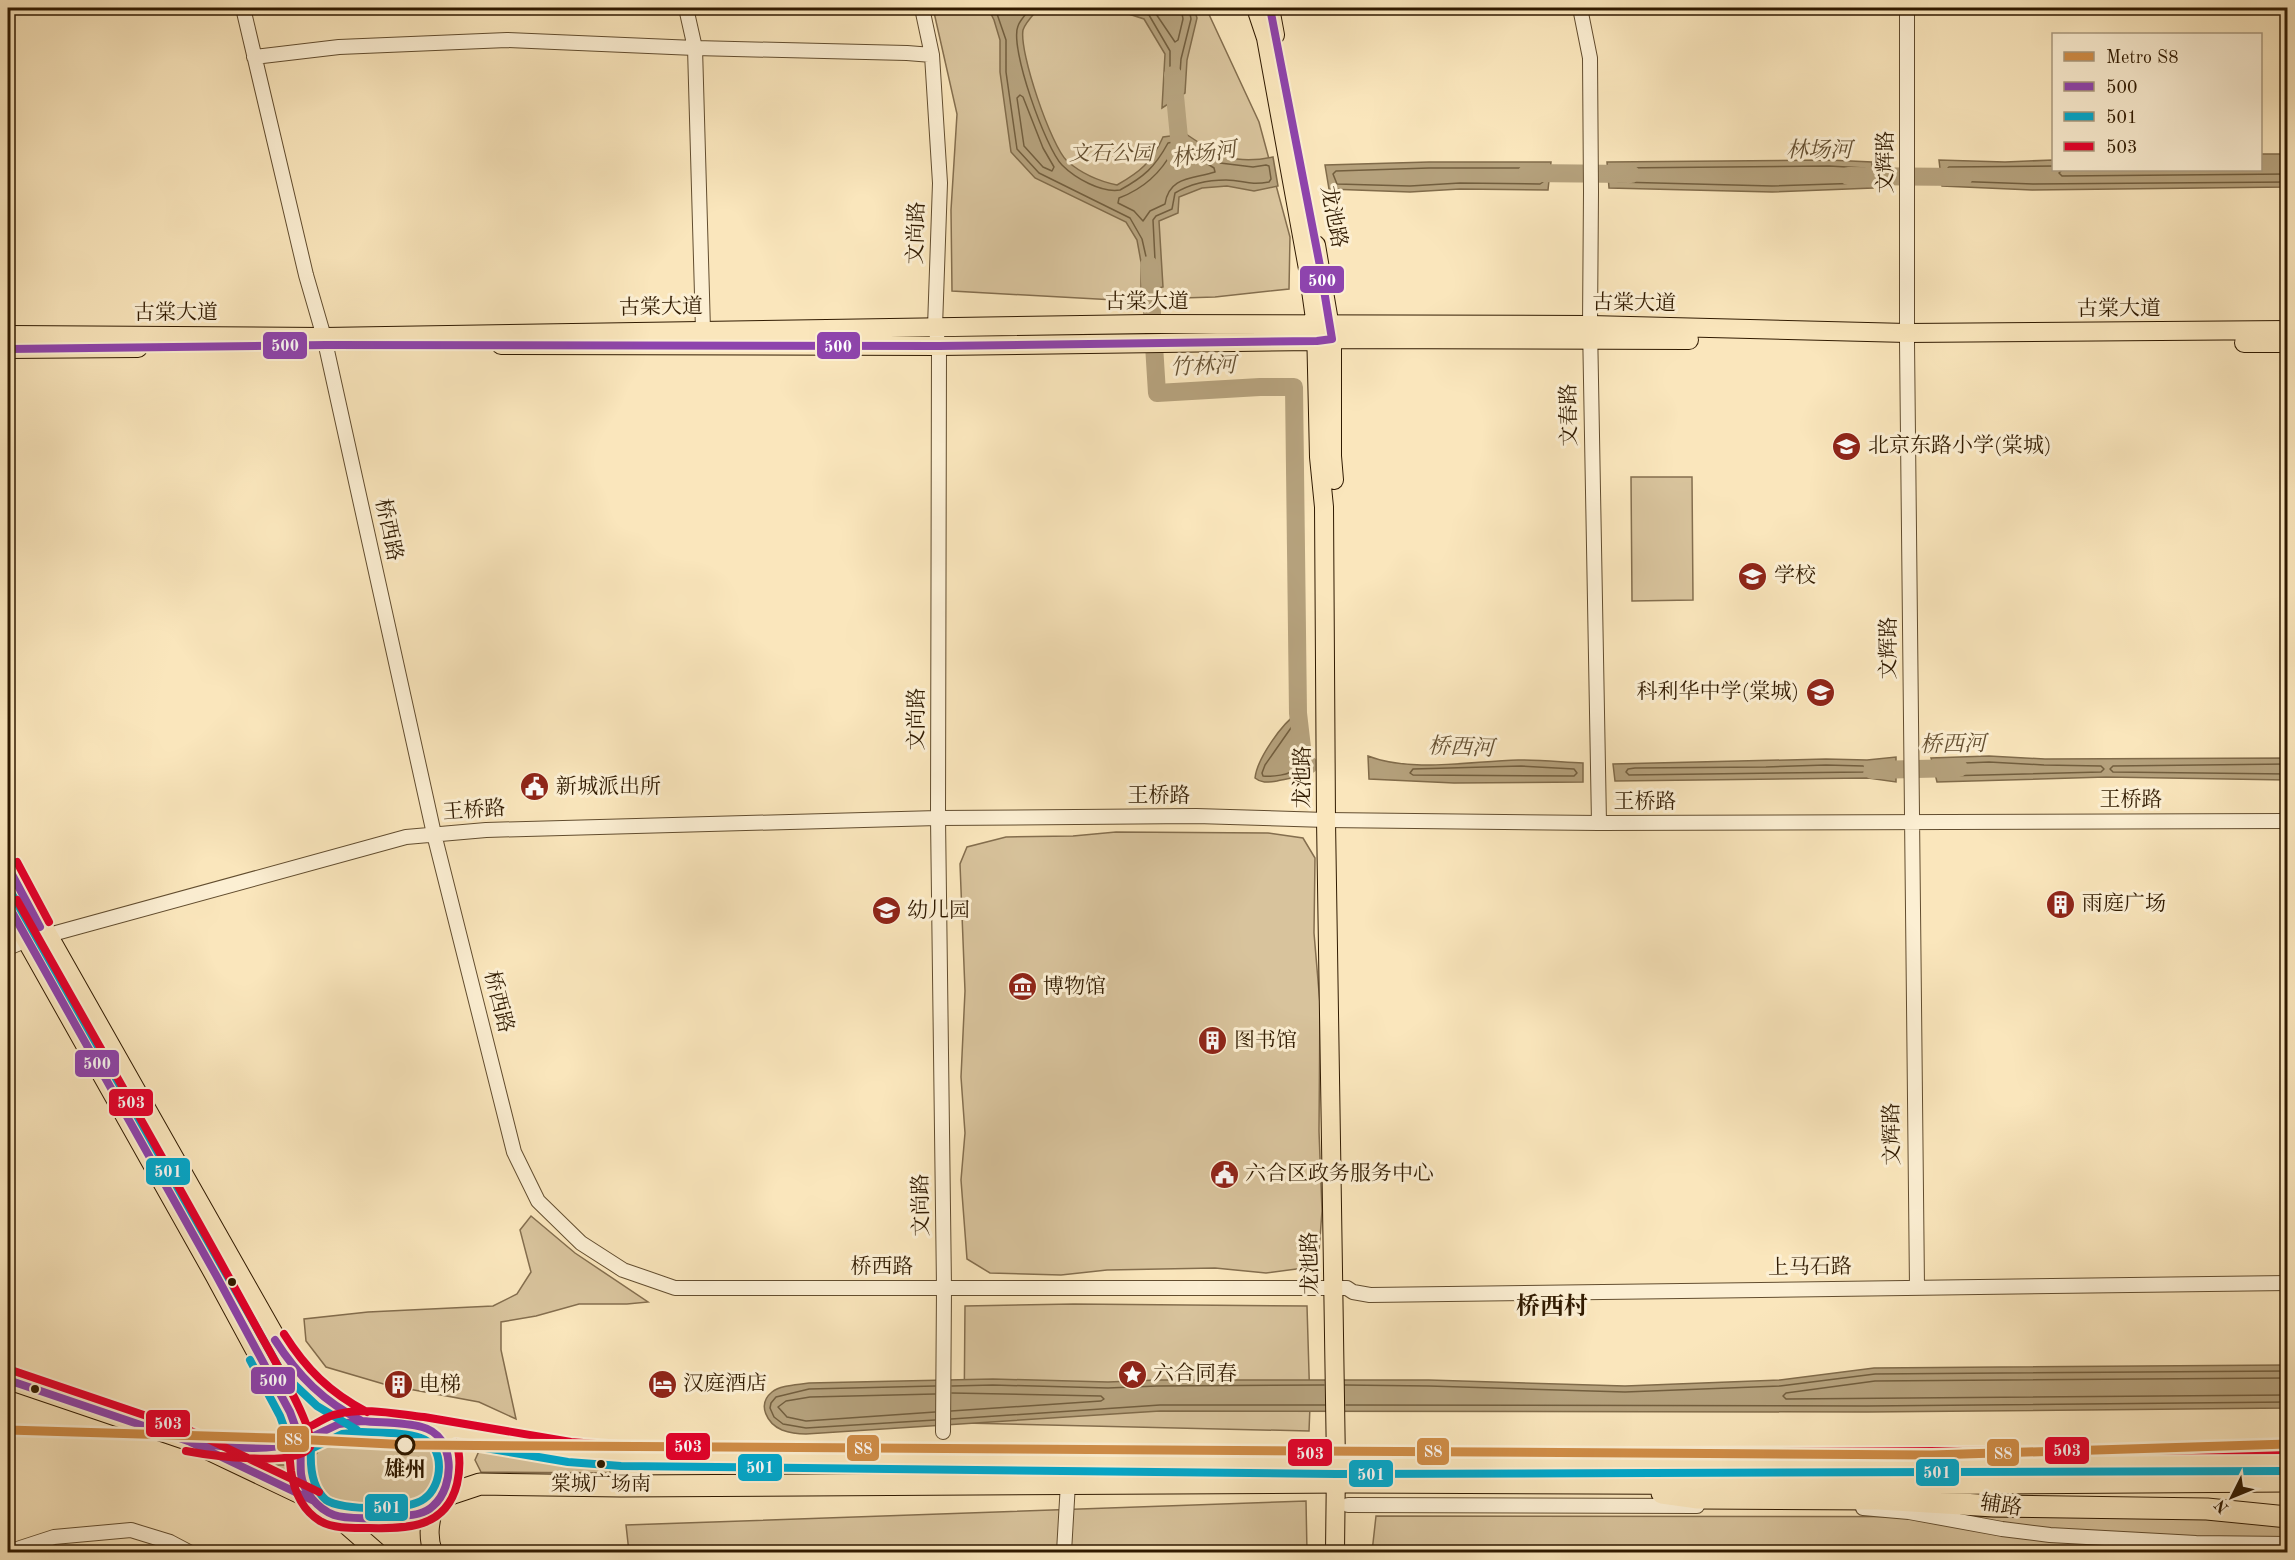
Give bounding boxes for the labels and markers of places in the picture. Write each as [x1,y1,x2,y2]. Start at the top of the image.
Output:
school or university icon: 北京东路小学(棠城) [1831,430,1863,462]
place label: 北京东路小学(棠城) [1868,434,2052,457]
school or university icon: 学校 [1737,560,1769,592]
place label: 学校 [1774,564,1816,587]
school or university icon: 科利华中学(棠城) [1804,676,1836,708]
place label: 科利华中学(棠城) [1636,680,1799,703]
public building icon: 新城派出所 [519,771,551,803]
place label: 新城派出所 [556,775,661,798]
building icon: 雨庭广场 [2045,888,2077,920]
place label: 雨庭广场 [2082,892,2166,915]
school or university icon: 幼儿园 [870,895,902,927]
place label: 幼儿园 [907,899,970,922]
museum icon: 博物馆 [1006,971,1038,1003]
place label: 博物馆 [1043,975,1106,998]
building icon: 图书馆 [1197,1025,1229,1057]
place label: 图书馆 [1234,1029,1297,1052]
public building icon: 六合区政务服务中心 [1208,1158,1240,1190]
place label: 六合区政务服务中心 [1245,1162,1434,1185]
unlabelled marker [226,1276,238,1288]
place icon: 六合同春 [1116,1358,1148,1390]
place label: 六合同春 [1153,1362,1237,1385]
hotel icon: 汉庭酒店 [646,1368,678,1400]
building icon: 电梯 [382,1369,414,1401]
place label: 汉庭酒店 [683,1372,767,1395]
place label: 电梯 [419,1373,461,1396]
unlabelled marker [29,1383,41,1395]
marker: 雄州 [395,1435,415,1455]
place label: 雄州 [384,1457,426,1481]
marker: 棠城广场南 [595,1458,607,1470]
place label: 棠城广场南 [551,1473,651,1495]

